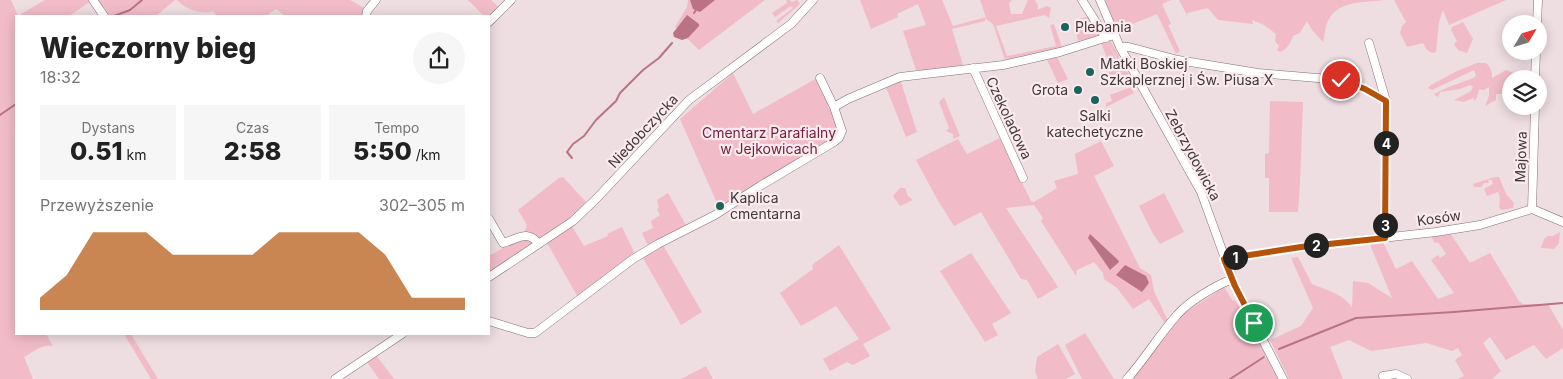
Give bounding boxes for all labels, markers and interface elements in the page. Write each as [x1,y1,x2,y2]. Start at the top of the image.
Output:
north arrow [1502,15,1548,60]
map controls [1502,15,1547,115]
place label: Plebania [1075,18,1132,35]
marker: Plebania [1059,21,1071,33]
text: Wieczorny bieg [40,31,257,65]
button: share [413,32,465,84]
place label: Matki Boskiej Szkaplerznej i Św. Piusa X [1100,55,1274,88]
pin [1320,59,1362,101]
marker: Matki Boskiej Szkaplerznej i Św. Piusa X [1084,66,1096,78]
icon: check [1327,66,1355,94]
text: 18:32 [40,67,81,87]
button: layers [1502,70,1547,115]
street label: Czekoladowa [983,74,1036,162]
place label: Grota [1032,81,1068,98]
marker: Grota [1072,84,1084,96]
street label: Niedobczycka [604,90,681,171]
marker: Salki katechetyczne [1089,94,1101,106]
street label: Zebrzydowicka [1162,106,1225,203]
place label: Salki katechetyczne [1047,107,1144,140]
text: Dystans [81,119,135,136]
text: Czas [236,119,269,136]
text: Tempo [374,119,419,136]
park label: Cmentarz Parafialny w Jejkowicach [702,124,836,157]
pin: 4 [1374,130,1398,156]
street label: Majowa [1511,131,1530,183]
text: 4 [1382,135,1391,152]
text: 0.51 [70,136,123,166]
text: 2:58 [224,136,281,166]
text: 5:50 [353,136,412,166]
text: km [123,146,146,163]
text: /km [412,146,441,163]
place label: Kaplica cmentarna [730,189,801,222]
text: Przewyższenie [40,195,154,215]
text: 302–305 m [379,195,465,215]
marker: Kaplica cmentarna [714,200,726,212]
street label: Kosów [1416,206,1462,229]
pin: 3 [1372,212,1398,238]
text: 3 [1381,217,1390,234]
pin: 2 [1304,232,1328,258]
text: 2 [1312,237,1321,254]
pin: 1 [1222,244,1248,270]
text: 1 [1232,249,1239,266]
pin [1233,302,1275,344]
icon: arrive [1240,309,1268,337]

